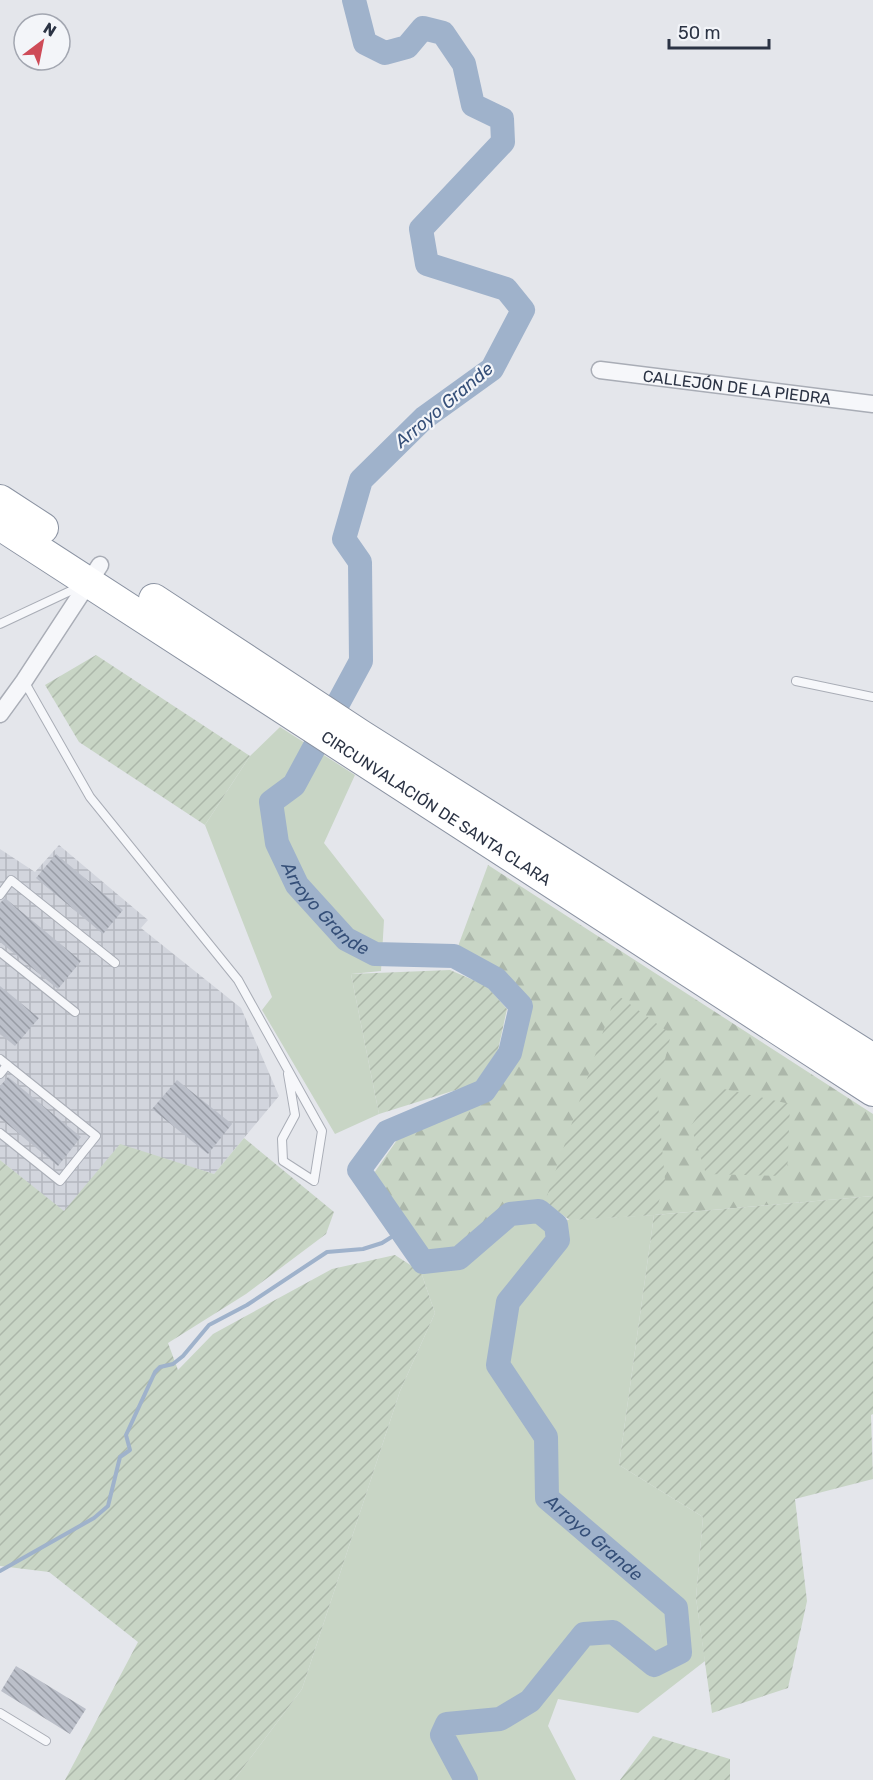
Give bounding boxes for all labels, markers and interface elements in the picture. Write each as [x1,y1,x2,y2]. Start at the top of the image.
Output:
north arrow [12,12,72,72]
scale bar [669,12,770,50]
text: N [40,19,60,41]
text: 50 m [678,22,721,44]
water label: Arroyo Grande [390,358,498,453]
street label: CALLEJÓN DE LA PIEDRA [642,366,832,408]
street label: CIRCUNVALACIÓN DE SANTA CLARA [318,727,555,889]
water label: Arroyo Grande [276,858,373,960]
water label: Arroyo Grande [540,1490,647,1586]

